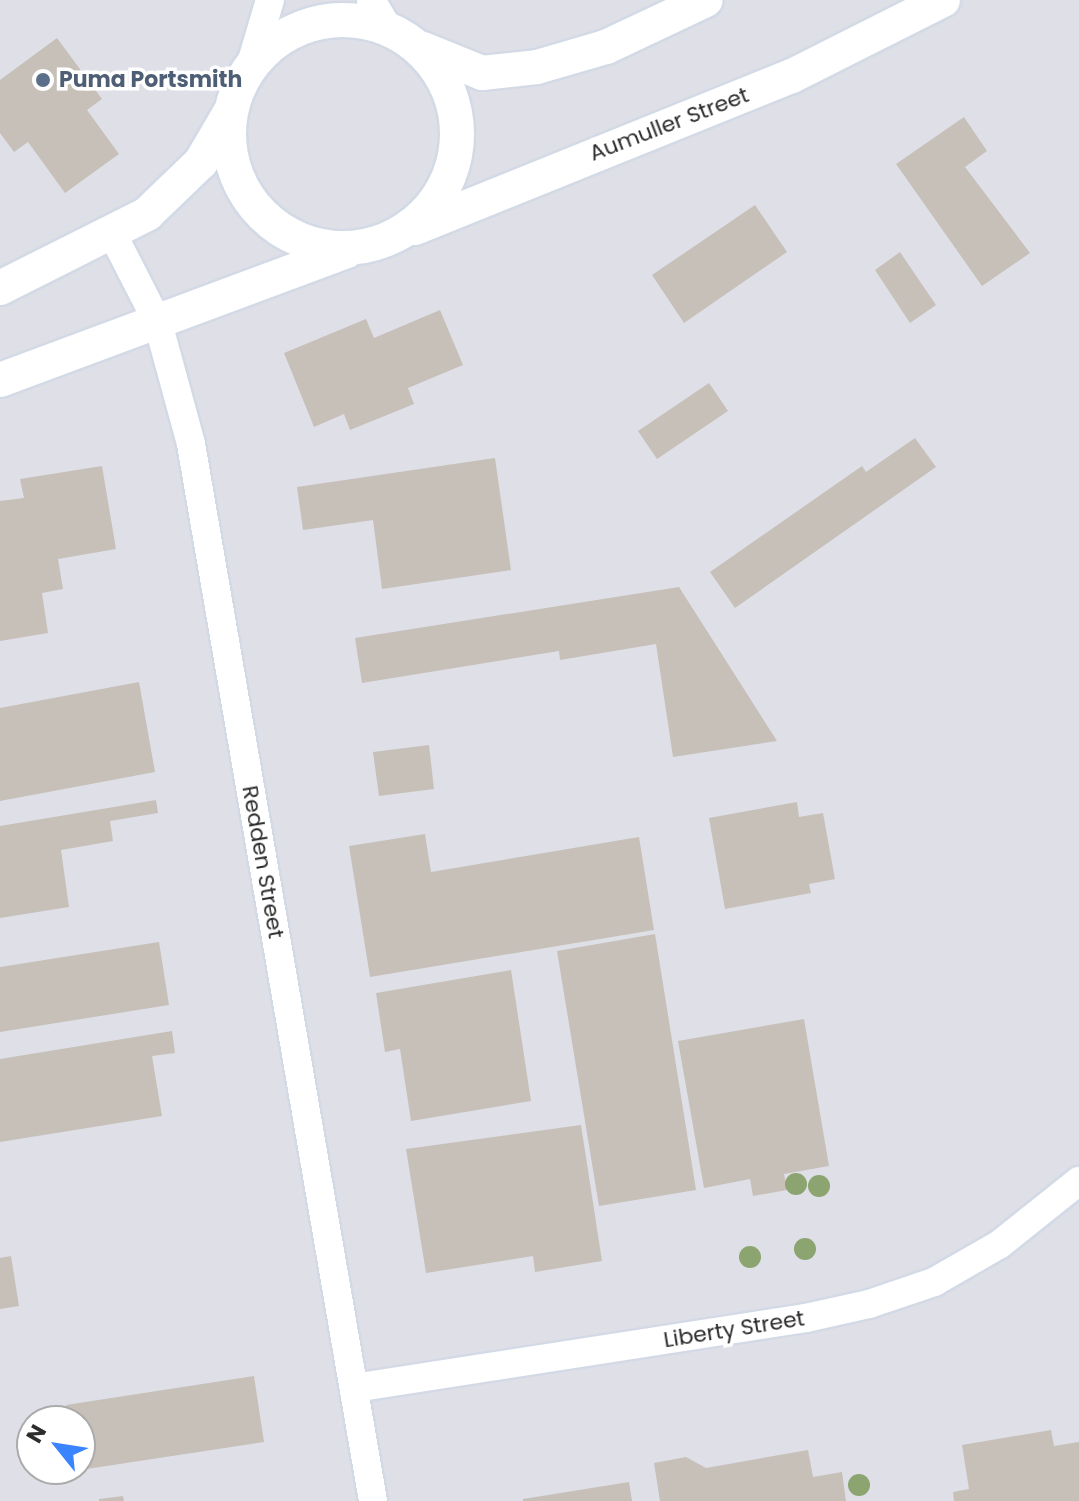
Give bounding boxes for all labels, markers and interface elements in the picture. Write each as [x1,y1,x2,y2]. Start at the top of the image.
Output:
place label: Puma Portsmith [59,67,242,93]
marker: Puma Portsmith [34,71,52,89]
street label: Aumuller Street [586,81,752,167]
street label: Redden Street [237,783,289,941]
street label: Liberty Street [662,1305,806,1353]
north arrow [16,1405,96,1485]
text: N [19,1419,54,1449]

